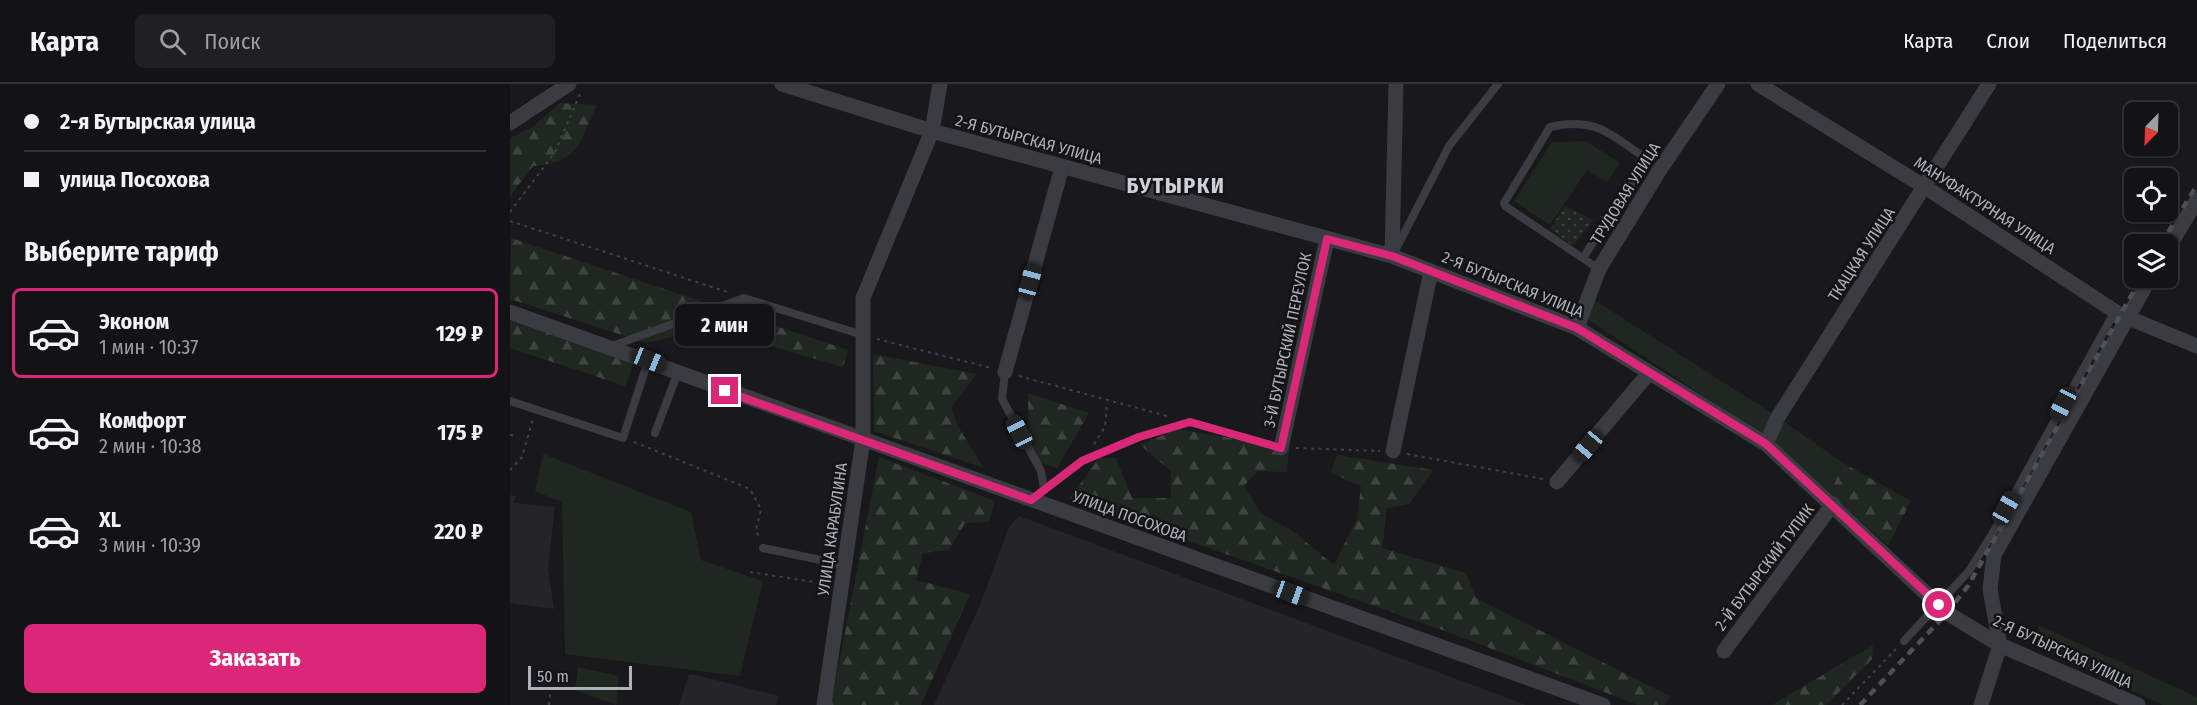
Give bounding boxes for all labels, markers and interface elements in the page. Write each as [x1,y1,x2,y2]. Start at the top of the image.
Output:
search box [135,14,555,68]
text: Карта [30,25,99,58]
icon: search [156,25,189,58]
text: Поиск [204,28,261,55]
text: Карта [1903,28,1953,54]
text: Слои [1986,28,2030,54]
text: Поделиться [2063,28,2167,54]
north arrow [2124,102,2178,156]
map controls [2124,102,2178,288]
text: 2-я Бутырская улица [60,108,256,135]
street label: 2-Я БУТЫРСКАЯ УЛИЦА [953,111,1105,168]
street label: ТРУДОВАЯ УЛИЦА [1587,139,1665,248]
street label: МАНУФАКТУРНАЯ УЛИЦА [1911,153,2059,259]
text: улица Посохова [60,166,210,193]
button: locate [2124,168,2178,222]
district label: БУТЫРКИ [1126,172,1226,199]
street label: ТКАЦКАЯ УЛИЦА [1824,203,1899,305]
button: layers [2124,234,2178,288]
text: Выберите тариф [24,236,219,268]
street label: 2-Я БУТЫРСКАЯ УЛИЦА [1439,247,1587,322]
street label: 3-Й БУТЫРСКИЙ ПЕРЕУЛОК [1260,250,1315,429]
car [1017,261,1043,301]
callout: 2 мин [676,304,774,346]
icon: car [27,306,81,360]
text: Эконом [99,308,169,335]
text: 2 мин [701,313,748,337]
text: 129 ₽ [436,320,483,347]
text: 1 мин · 10:37 [99,335,198,359]
car [629,345,669,375]
route end [711,377,738,404]
car [2047,384,2079,424]
icon: car [27,405,81,459]
text: Комфорт [99,407,186,434]
car [1003,412,1035,452]
text: 175 ₽ [437,419,483,446]
car [1570,426,1606,466]
text: 2 мин · 10:38 [99,434,201,458]
street label: УЛИЦА КАРАБУЛИНА [814,461,851,598]
street label: УЛИЦА ПОСОХОВА [1069,487,1190,546]
car [1989,488,2023,528]
street label: 2-Й БУТЫРСКИЙ ТУПИК [1711,500,1818,634]
icon: car [27,504,81,558]
text: XL [99,506,121,533]
text: 220 ₽ [434,518,483,545]
text: 3 мин · 10:39 [99,533,201,557]
car [1271,578,1311,608]
route start [1925,591,1952,618]
street label: 2-Я БУТЫРСКАЯ УЛИЦА [1990,611,2136,692]
button: Заказать [24,624,486,693]
scale bar [528,663,632,690]
text: 50 m [537,667,569,686]

